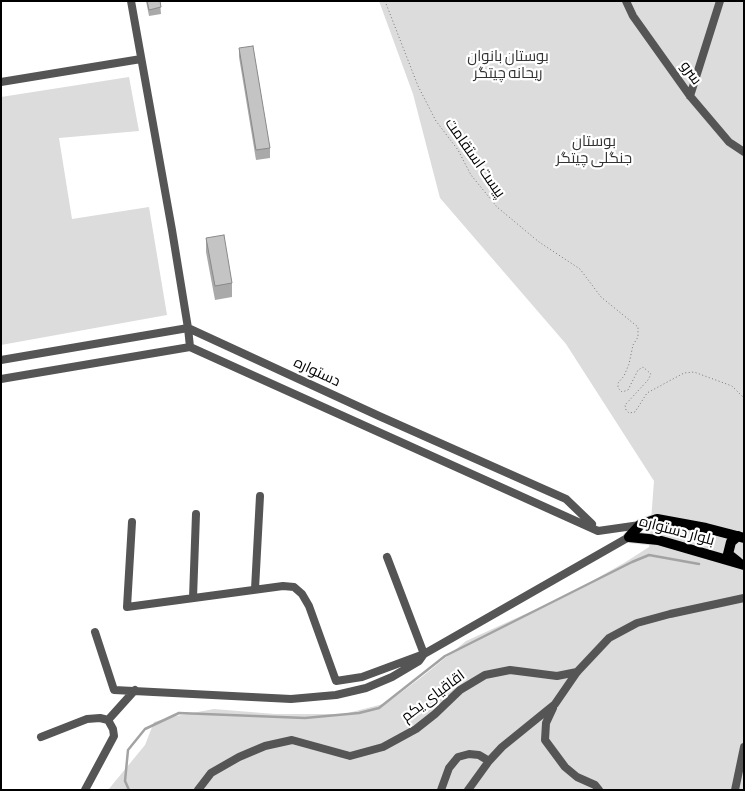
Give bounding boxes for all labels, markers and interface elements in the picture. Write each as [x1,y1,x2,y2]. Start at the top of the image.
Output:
park label: بوستان بانوان ریحانه چیتگر [467,47,549,82]
street label: سرو [676,58,706,88]
street label: پیست استقامت [441,115,509,201]
park label: بوستان جنگلی چیتگر [556,132,632,167]
street label: دستواره [291,353,343,391]
street label: بلوار دستواره [637,512,717,550]
street label: اقاقیای یکم [398,666,468,726]

